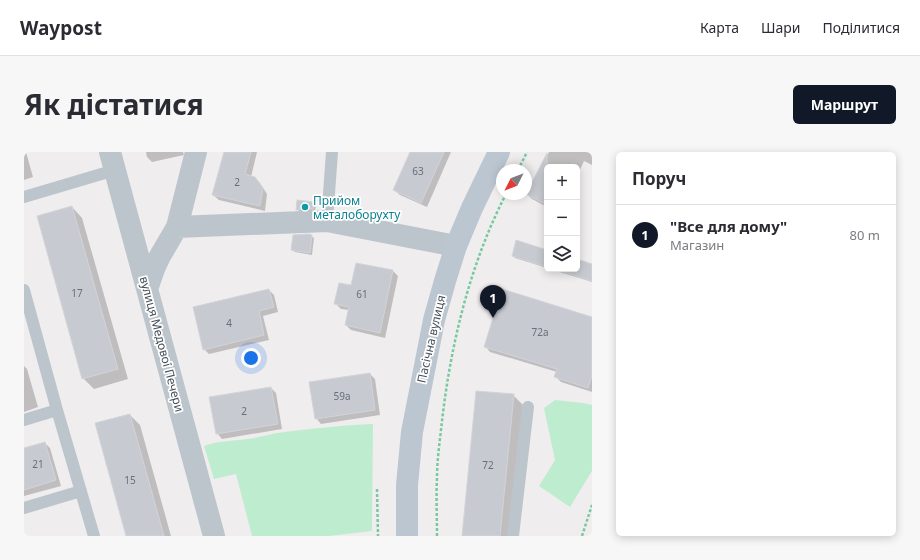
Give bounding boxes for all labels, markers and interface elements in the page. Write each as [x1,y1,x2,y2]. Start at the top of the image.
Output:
text: Waypost [20,15,102,41]
text: Карта [700,18,739,37]
text: Шари [761,18,800,37]
text: Поділитися [822,18,900,37]
text: Як дістатися [24,85,204,123]
button: Маршрут [793,85,896,124]
house number: 63 [412,164,424,178]
north arrow [496,164,532,200]
map controls [544,164,580,272]
button: + [544,164,580,200]
text: Поруч [632,167,686,190]
house number: 2 [234,175,240,189]
place label: Прийом металоборухту [313,192,401,223]
button: − [544,200,580,236]
marker: Прийом металоборухту [300,202,310,212]
text: "Все для дому" [670,216,787,236]
text: 1 [641,226,649,244]
text: 80 m [850,226,880,244]
button: layers [544,236,580,272]
text: Магазин [670,236,724,254]
street label: вулиця Медової Печери [136,274,188,414]
pin: 1 [480,285,506,318]
house number: 17 [71,286,83,300]
house number: 61 [356,287,368,301]
street label: Пасічна вулиця [413,293,449,385]
house number: 4 [226,316,232,330]
house number: 72а [532,325,549,339]
your location [241,348,261,368]
house number: 59а [334,389,351,403]
house number: 2 [241,404,247,418]
house number: 21 [32,457,44,471]
house number: 72 [482,458,494,472]
house number: 15 [124,473,136,487]

